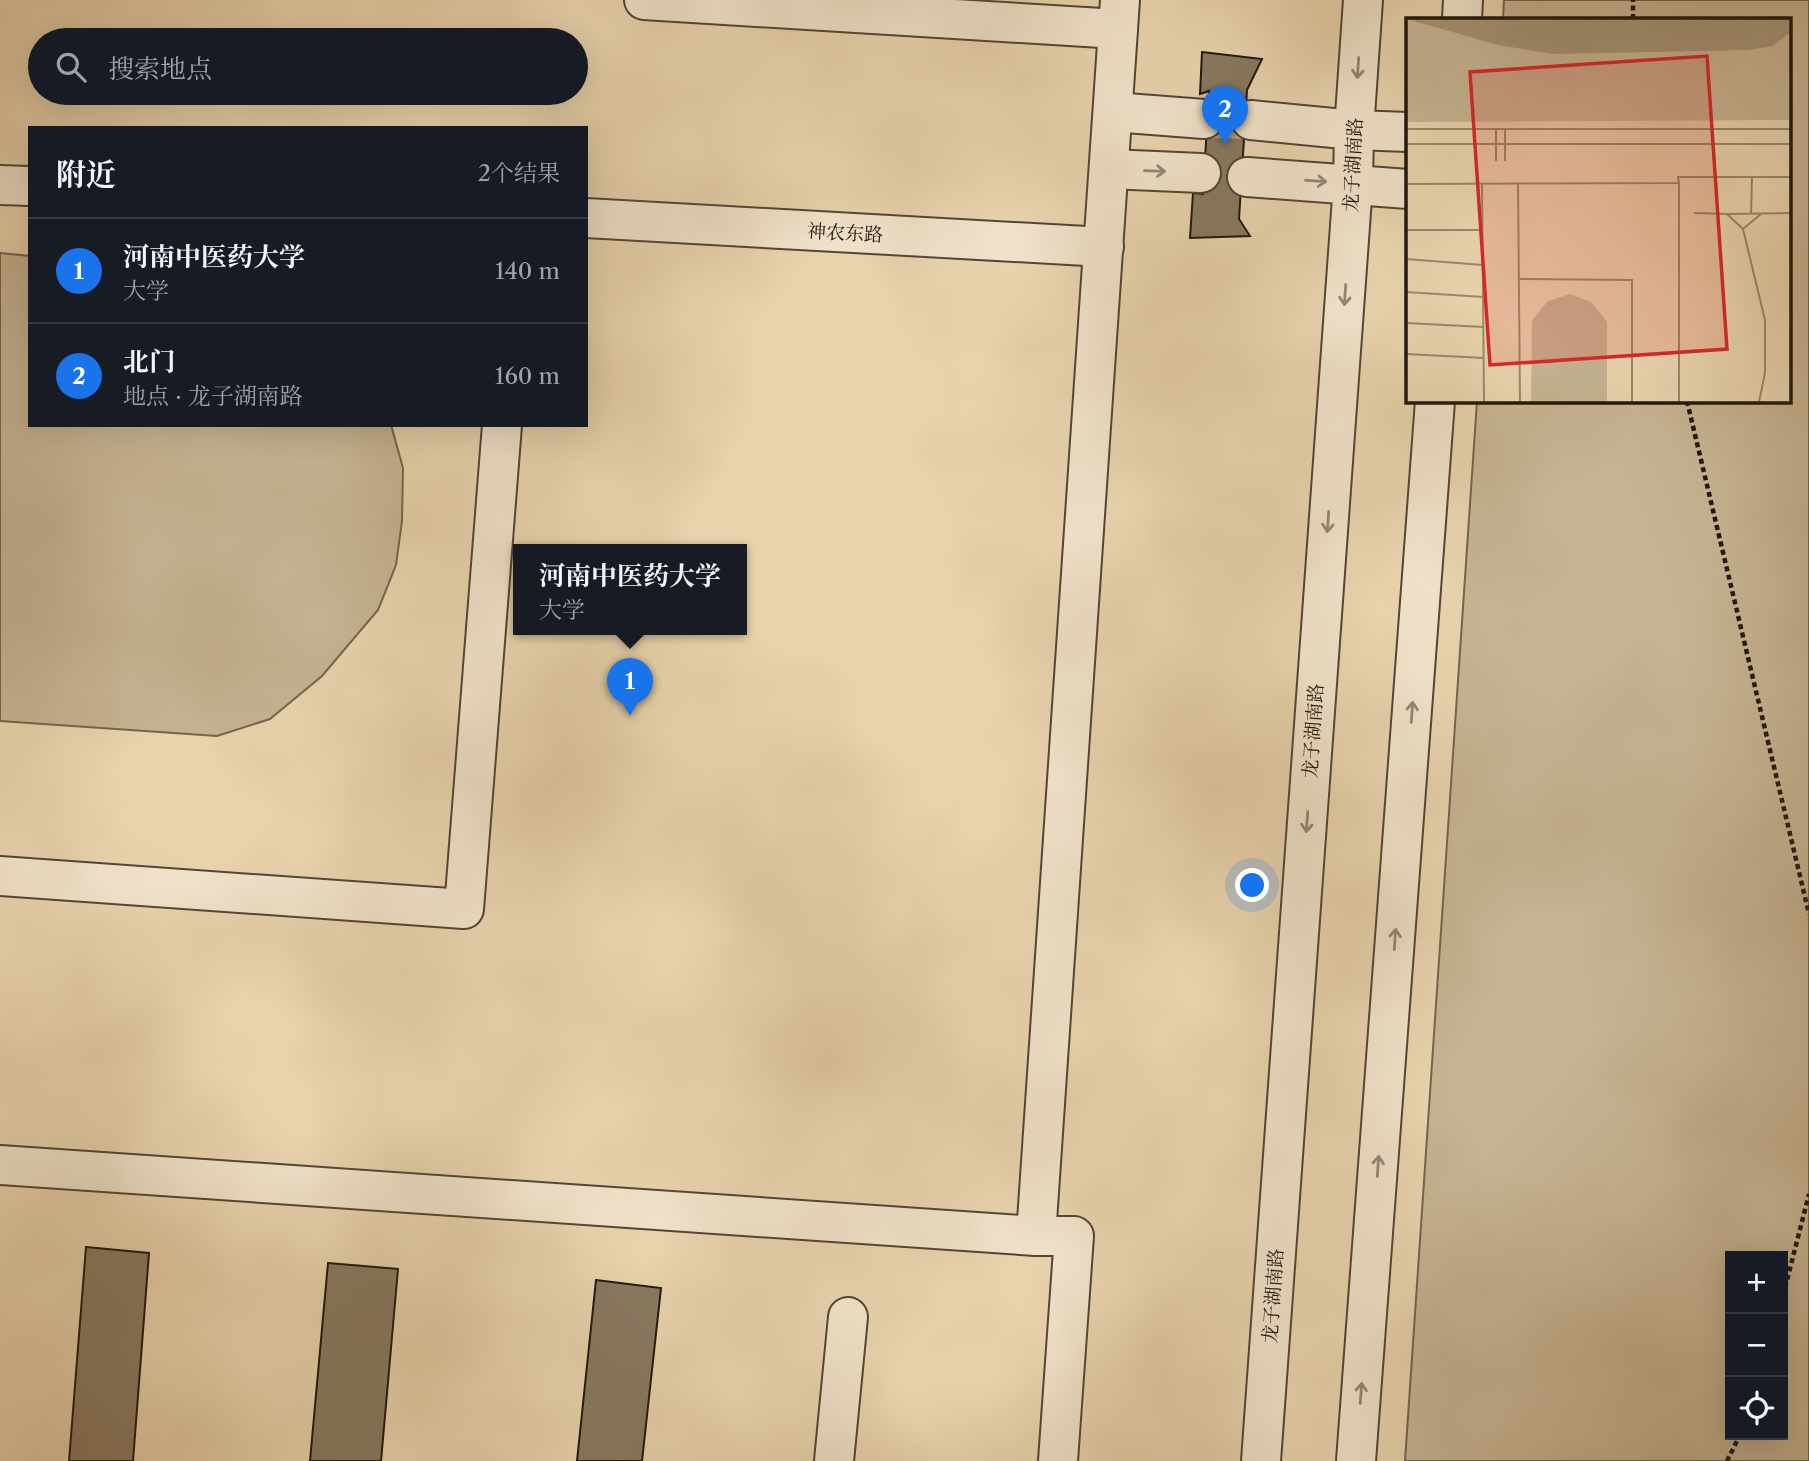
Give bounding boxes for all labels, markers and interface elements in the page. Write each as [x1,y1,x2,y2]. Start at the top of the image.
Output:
inset map [1406,18,1792,402]
search box [28,28,588,105]
icon: search [52,48,90,86]
text: 搜索地点 [108,53,212,85]
one-way arrow [1351,56,1364,79]
pin: 2 [1202,86,1248,144]
street label: 龙子湖南路 [1339,117,1367,213]
text: 附近 [56,156,116,193]
text: 2个结果 [478,159,560,187]
one-way arrow [1143,165,1166,178]
one-way arrow [1304,175,1326,188]
street label: 神农东路 [806,220,884,246]
text: 河南中医药大学 [123,241,305,273]
text: 1 [74,257,84,285]
text: 140 m [495,257,560,285]
text: 大学 [123,277,169,305]
one-way arrow [1338,283,1351,306]
text: 北门 [123,346,175,378]
text: 2 [72,362,86,390]
text: 160 m [495,362,560,390]
text: 地点 · 龙子湖南路 [123,382,303,410]
one-way arrow [1321,510,1334,533]
popup [513,544,747,635]
text: 河南中医药大学 [539,560,721,592]
text: 大学 [539,596,585,624]
pin: 1 [607,658,653,716]
street label: 龙子湖南路 [1298,683,1328,779]
one-way arrow [1406,702,1419,724]
one-way arrow [1300,810,1313,833]
your location [1235,868,1269,902]
one-way arrow [1389,928,1402,951]
one-way arrow [1372,1155,1385,1178]
street label: 龙子湖南路 [1258,1248,1288,1344]
map controls [1725,1251,1788,1440]
button: + [1725,1251,1788,1314]
button: − [1725,1314,1788,1377]
button: locate [1725,1377,1788,1440]
one-way arrow [1355,1382,1368,1405]

